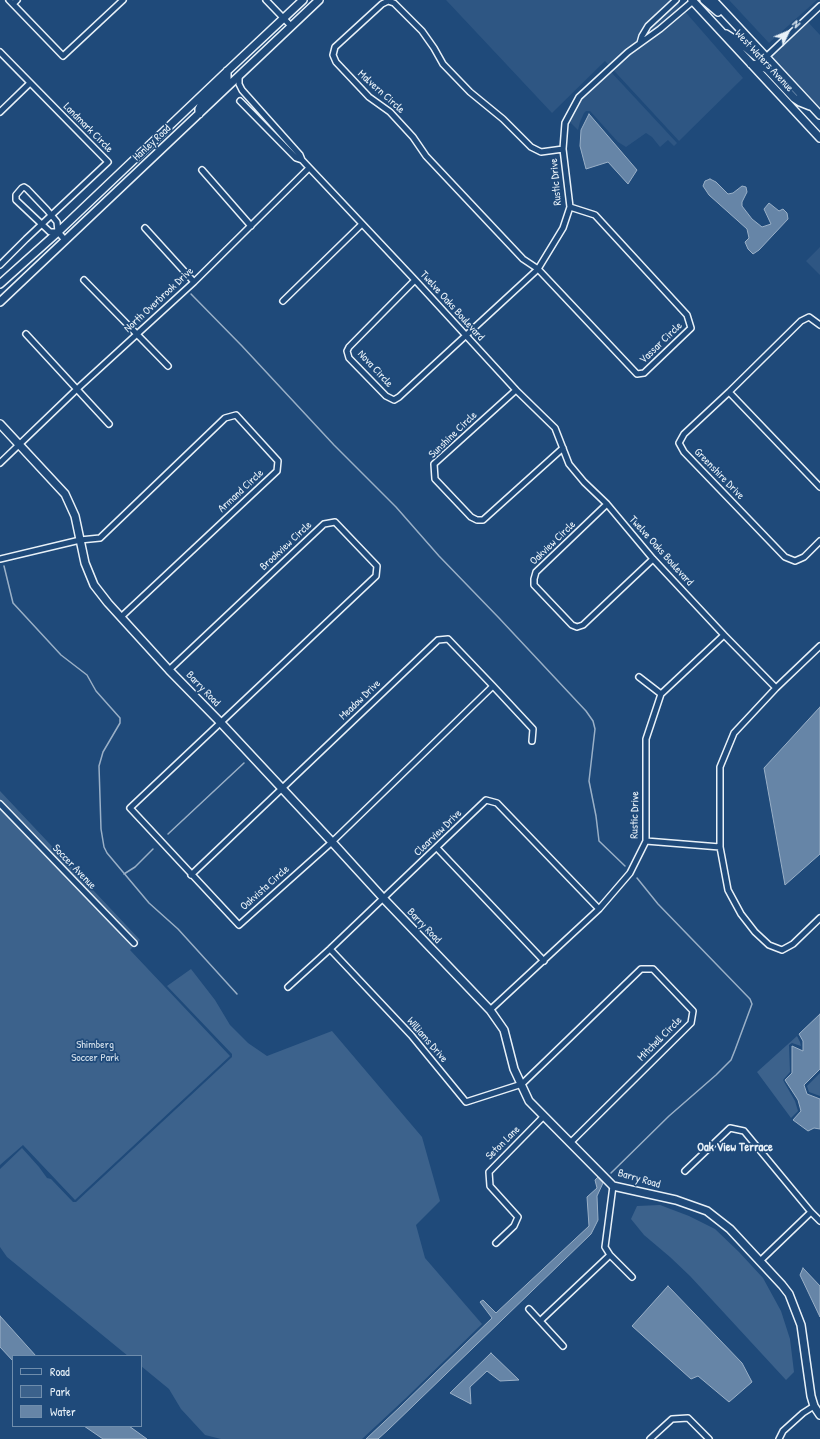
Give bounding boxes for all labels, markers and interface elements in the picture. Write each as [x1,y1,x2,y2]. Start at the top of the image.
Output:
north arrow [768,12,808,52]
text: N [790,17,804,31]
street label: West Waters Avenue [732,27,796,95]
street label: Malvern Circle [355,67,407,117]
street label: Landmark Circle [60,100,116,156]
street label: Hanley Road [130,122,174,164]
street label: Rustic Drive [547,158,565,206]
street label: North Overbrook Drive [122,264,196,336]
street label: Twelve Oaks Boulevard [417,268,487,344]
street label: Vassar Circle [637,319,685,367]
street label: Nova Circle [355,348,395,390]
street label: Sunshine Circle [426,409,480,461]
street label: Greenshire Drive [691,446,747,502]
street label: Armand Circle [215,467,267,515]
street label: Twelve Oaks Boulevard [626,513,696,589]
street label: Oakview Circle [527,518,579,568]
street label: Brookview Circle [257,519,315,573]
street label: Barry Road [183,669,223,709]
street label: Meadow Drive [337,677,383,723]
street label: Rustic Drive [628,791,642,839]
street label: Clearview Drive [411,807,465,859]
street label: Soccer Avenue [49,842,99,892]
street label: Oakvista Circle [238,863,292,913]
street label: Barry Road [404,906,444,946]
street label: Mitchell Circle [635,1014,685,1064]
street label: Williams Drive [404,1015,450,1065]
park label: Shimberg Soccer Park [71,1038,119,1064]
street label: Seton Lane [483,1123,523,1163]
district label: Oak View Terrace [697,1141,773,1155]
street label: Barry Road [616,1167,662,1191]
legend [12,1355,142,1427]
text: Road [50,1363,70,1380]
text: Park [50,1383,70,1400]
text: Water [50,1403,76,1420]

